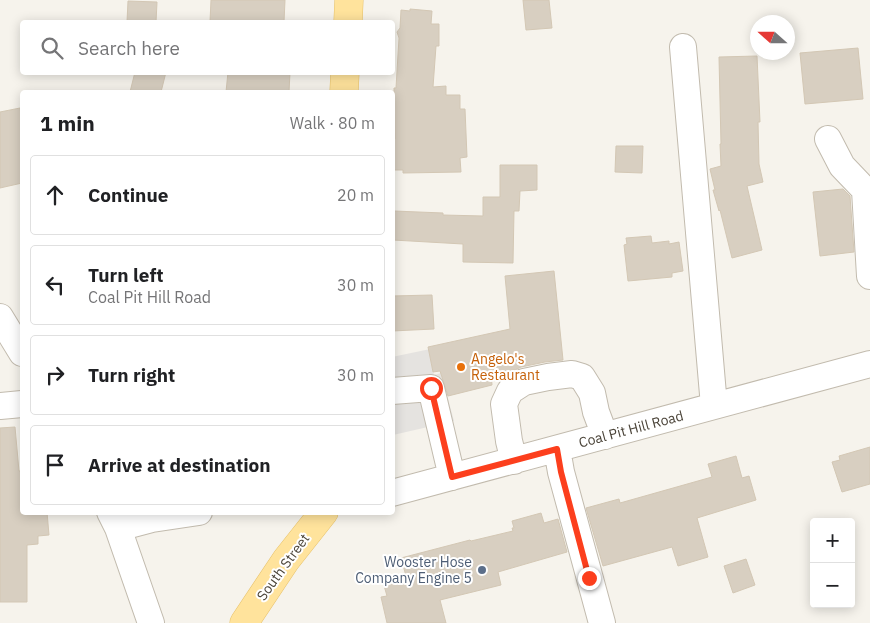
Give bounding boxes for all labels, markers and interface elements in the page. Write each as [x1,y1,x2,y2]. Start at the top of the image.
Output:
north arrow [750,15,795,60]
search box [20,20,395,75]
icon: search [38,34,66,62]
text: Search here [78,36,180,60]
text: 1 min [40,109,95,137]
text: Walk · 80 m [290,113,375,133]
icon: ahead [41,181,69,209]
text: Continue [88,183,168,207]
text: 20 m [337,185,374,205]
text: Turn left [88,263,164,287]
icon: left [41,271,69,299]
text: 30 m [337,275,374,295]
text: Coal Pit Hill Road [88,287,211,307]
place label: Angelo's Restaurant [471,350,540,384]
icon: right [41,361,69,389]
marker: Angelo's Restaurant [455,361,467,373]
text: Turn right [88,363,175,387]
text: 30 m [337,365,374,385]
route start [420,377,443,400]
street label: Coal Pit Hill Road [577,406,685,452]
icon: arrive [41,451,69,479]
text: Arrive at destination [88,453,271,477]
map controls [810,518,855,608]
button: + [810,518,855,563]
street label: South Street [253,530,313,604]
place label: Wooster Hose Company Engine 5 [355,553,472,587]
button: − [810,563,855,608]
marker: Wooster Hose Company Engine 5 [476,564,488,576]
route end [578,567,601,590]

